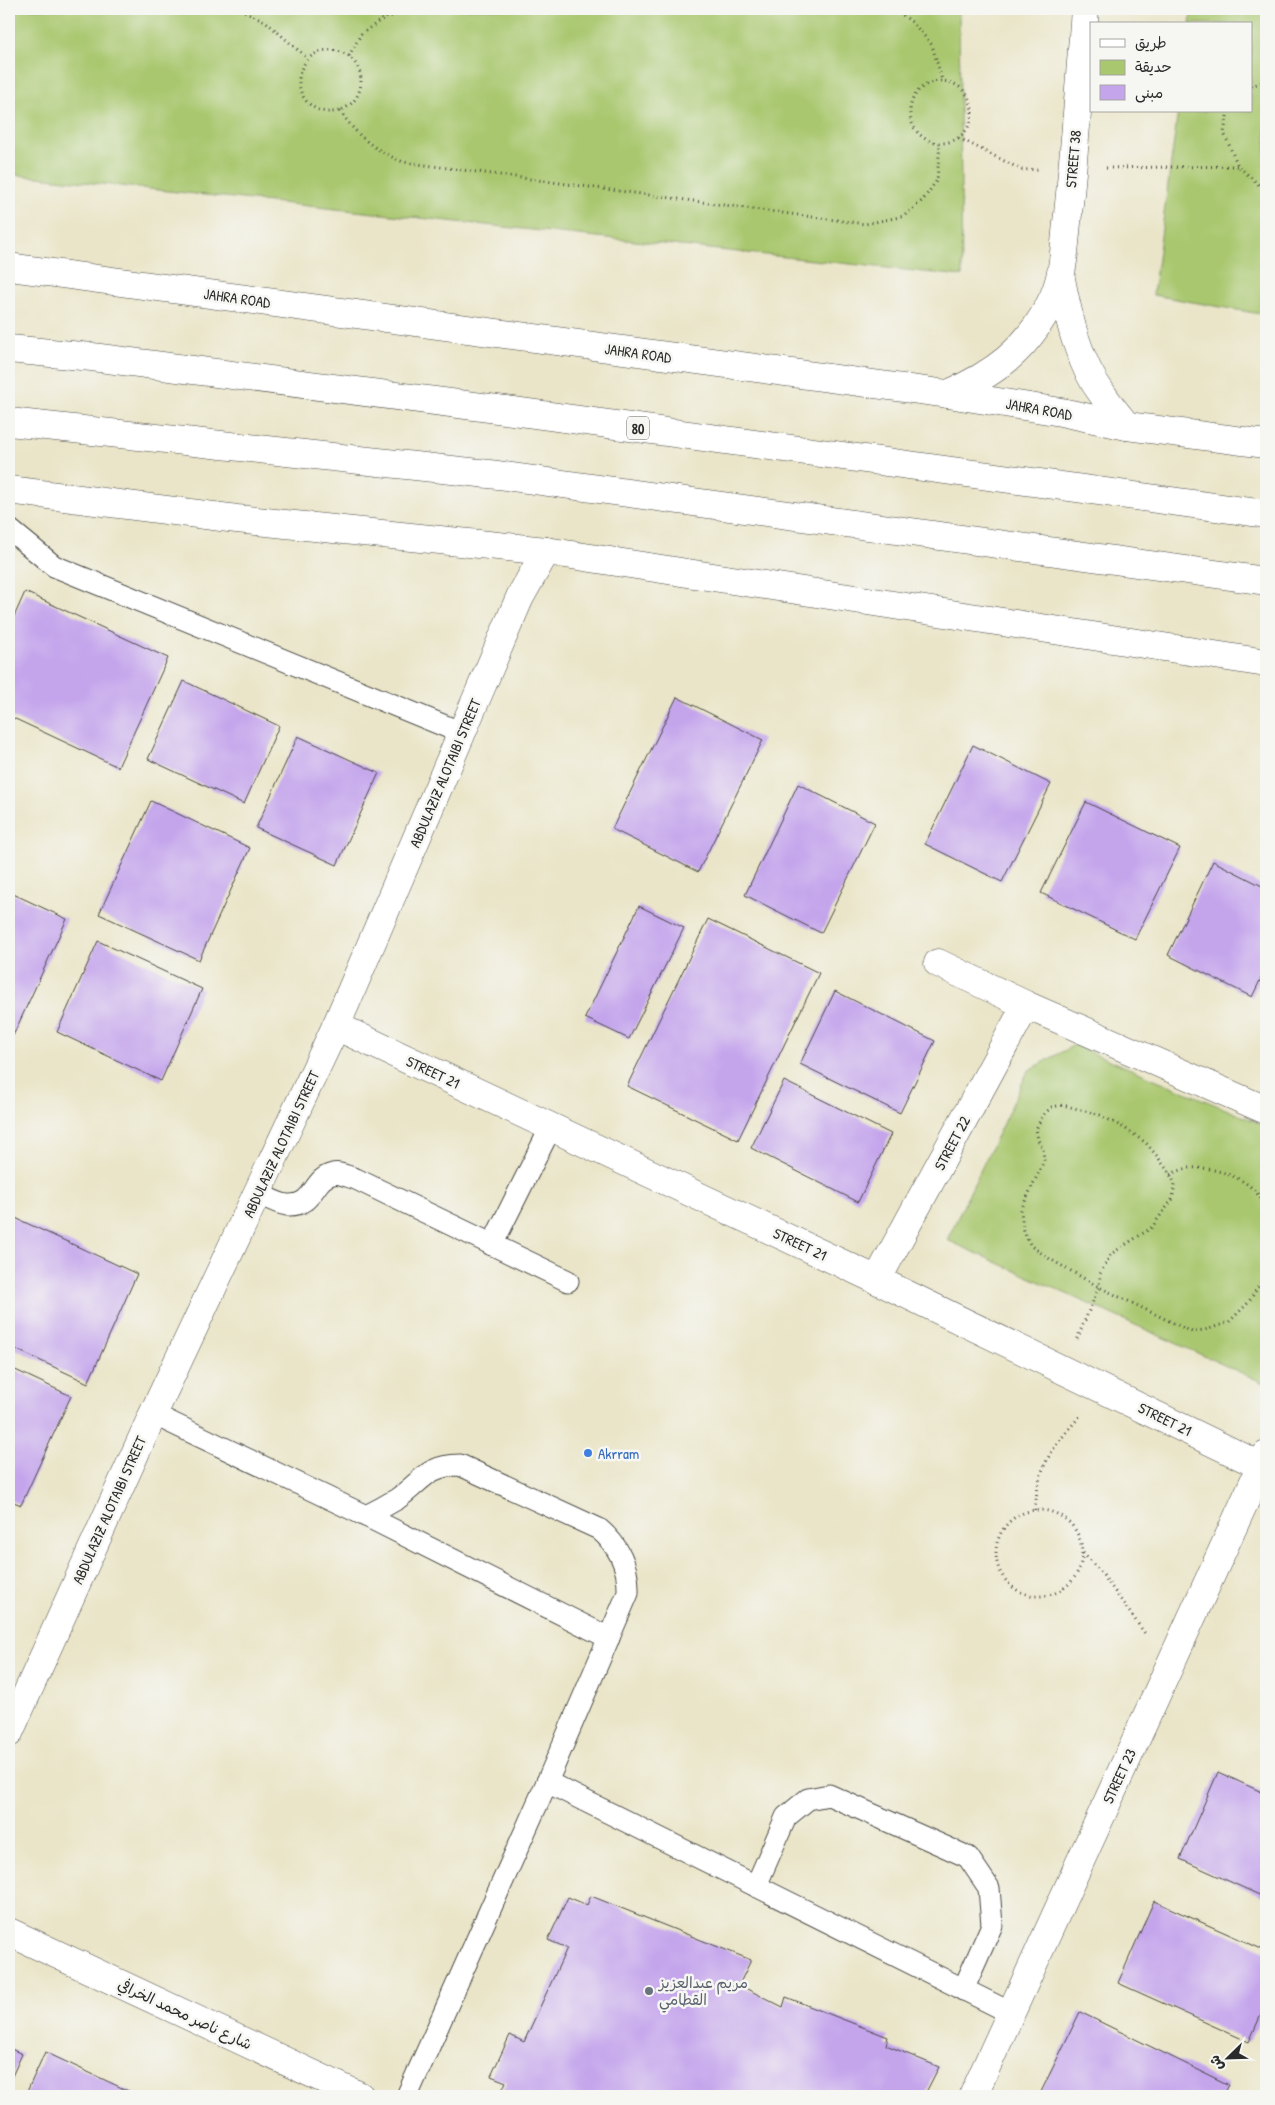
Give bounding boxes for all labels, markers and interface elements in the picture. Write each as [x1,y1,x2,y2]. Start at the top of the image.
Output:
legend [1090,22,1252,112]
text: طريق [1135,32,1167,53]
text: حديقة [1135,56,1172,77]
text: مبنى [1135,82,1163,103]
street label: STREET 38 [1060,129,1086,189]
street label: JAHRA ROAD [202,283,273,313]
street label: JAHRA ROAD [603,338,674,368]
street label: JAHRA ROAD [1004,393,1075,425]
road number: 80 [627,416,649,439]
street label: ABDULAZIZ ALOTAIBI STREET [404,694,486,851]
street label: STREET 21 [403,1050,463,1094]
street label: ABDULAZIZ ALOTAIBI STREET [238,1066,325,1221]
street label: STREET 22 [929,1112,975,1174]
street label: STREET 21 [770,1222,830,1266]
street label: STREET 21 [1135,1397,1195,1441]
street label: ABDULAZIZ ALOTAIBI STREET [67,1432,152,1587]
place label: Akrram [598,1443,639,1464]
marker: Akrram [582,1447,594,1459]
street label: STREET 23 [1097,1745,1141,1807]
place label: مريم عبدالعزيز القطامي [657,1972,748,2013]
street label: شارع ناصر محمد الخرافي [114,1974,256,2054]
marker: مريم عبدالعزيز القطامي [643,1985,655,1997]
north arrow [1202,2032,1252,2082]
text: ش [1204,2052,1227,2074]

